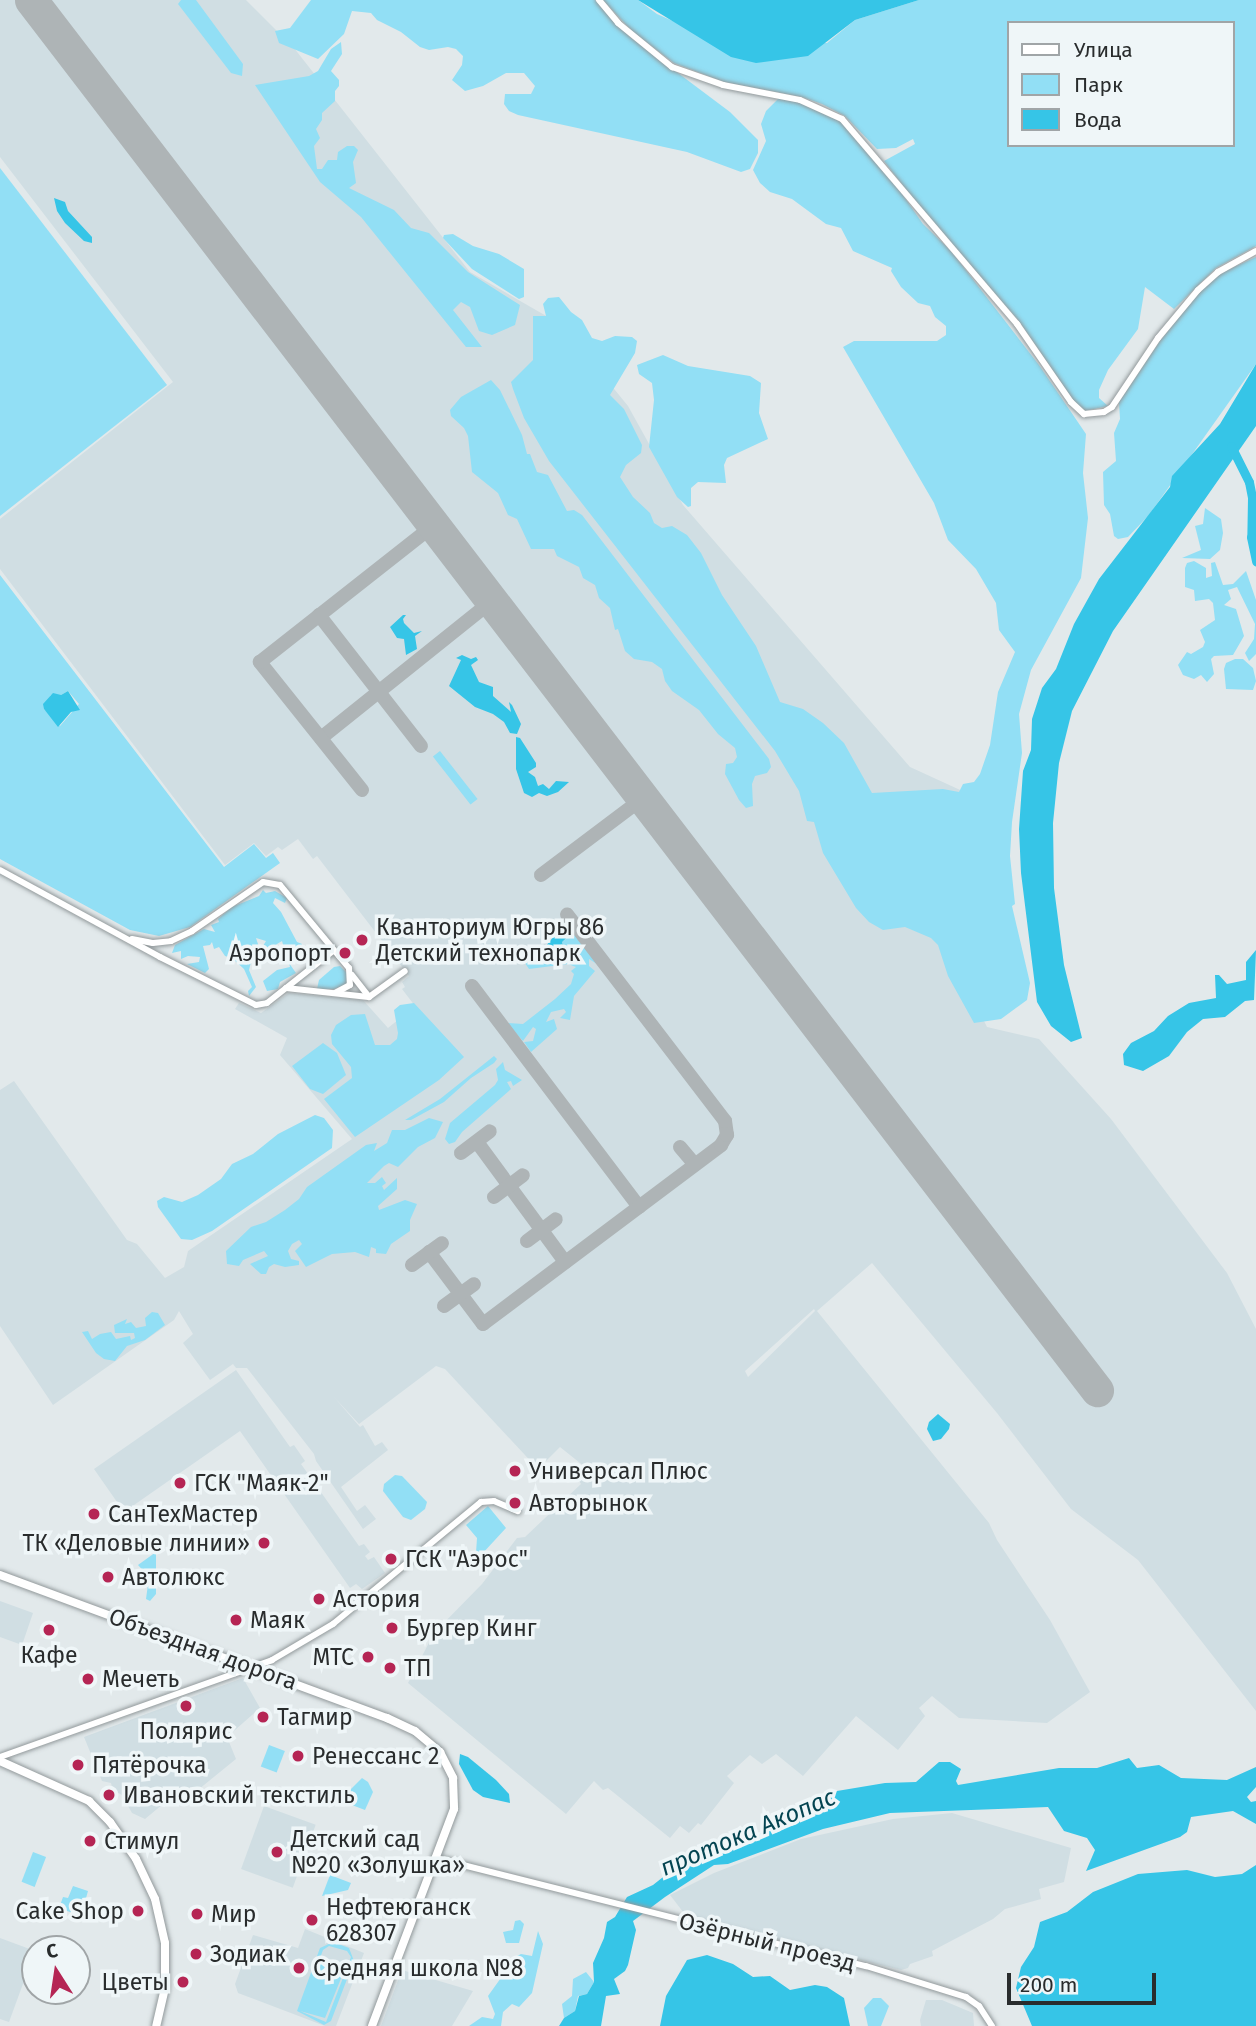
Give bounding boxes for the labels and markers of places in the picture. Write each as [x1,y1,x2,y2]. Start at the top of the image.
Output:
place label: Кванториум Югры 86 Детский технопарк [376,913,604,967]
marker: Кванториум Югры 86 Детский технопарк [354,932,370,948]
place label: Аэропорт [229,939,331,967]
marker: Аэропорт [337,945,353,961]
place label: Универсал Плюс [529,1457,708,1485]
marker: Универсал Плюс [507,1463,523,1479]
place label: ГСК "Маяк-2" [194,1469,329,1497]
marker: ГСК "Маяк-2" [172,1475,188,1491]
place label: Авторынок [529,1489,647,1517]
marker: Авторынок [507,1495,523,1511]
place label: СанТехМастер [108,1500,258,1528]
marker: СанТехМастер [86,1506,102,1522]
place label: ТК «Деловые линии» [22,1529,250,1557]
marker: ТК «Деловые линии» [256,1535,272,1551]
place label: ГСК "Аэрос" [405,1545,528,1573]
marker: ГСК "Аэрос" [383,1551,399,1567]
place label: Автолюкс [122,1563,225,1591]
marker: Автолюкс [100,1569,116,1585]
place label: Астория [333,1585,421,1613]
marker: Астория [311,1591,327,1607]
place label: Маяк [250,1606,305,1634]
marker: Маяк [228,1612,244,1628]
place label: Бургер Кинг [406,1614,537,1642]
marker: Бургер Кинг [384,1620,400,1636]
marker: Кафе [41,1622,57,1638]
place label: Кафе [20,1641,78,1669]
place label: МТС [312,1643,354,1671]
marker: МТС [360,1649,376,1665]
place label: ТП [404,1654,431,1682]
marker: ТП [382,1660,398,1676]
place label: Мечеть [102,1665,179,1693]
marker: Мечеть [80,1671,96,1687]
marker: Полярис [178,1698,194,1714]
place label: Тагмир [277,1703,353,1731]
marker: Тагмир [255,1709,271,1725]
place label: Полярис [139,1717,233,1745]
place label: Ренессанс 2 [312,1742,439,1770]
marker: Ренессанс 2 [290,1748,306,1764]
place label: Пятёрочка [92,1751,206,1779]
marker: Пятёрочка [70,1757,86,1773]
place label: Ивановский текстиль [123,1781,355,1809]
marker: Ивановский текстиль [101,1787,117,1803]
place label: Детский сад №20 «Золушка» [291,1825,465,1879]
place label: Стимул [104,1827,180,1855]
marker: Стимул [82,1833,98,1849]
marker: Детский сад №20 «Золушка» [269,1844,285,1860]
place label: Нефтеюганск 628307 [326,1893,471,1947]
place label: Cake Shop [16,1897,124,1925]
place label: Мир [211,1900,256,1928]
marker: Cake Shop [130,1903,146,1919]
marker: Мир [189,1906,205,1922]
marker: Нефтеюганск 628307 [304,1912,320,1928]
place label: Зодиак [210,1940,286,1968]
marker: Зодиак [188,1946,204,1962]
place label: Средняя школа №8 [313,1954,523,1982]
marker: Средняя школа №8 [291,1960,307,1976]
place label: Цветы [102,1968,169,1996]
marker: Цветы [175,1974,191,1990]

